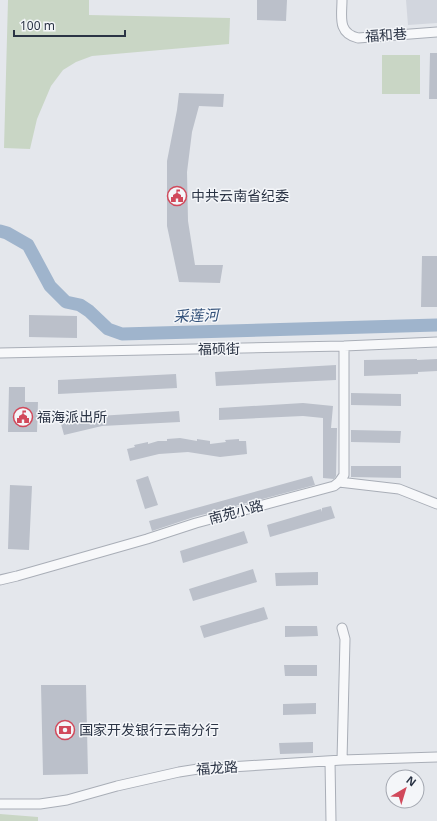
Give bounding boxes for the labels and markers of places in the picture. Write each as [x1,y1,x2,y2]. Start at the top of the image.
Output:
public building icon: 中共云南省纪委 [166,185,188,207]
place label: 中共云南省纪委 [191,186,289,205]
public building icon: 福海派出所 [12,406,34,428]
place label: 福海派出所 [37,407,107,426]
bank icon: 国家开发银行云南分行 [54,719,76,741]
place label: 国家开发银行云南分行 [79,720,219,739]

